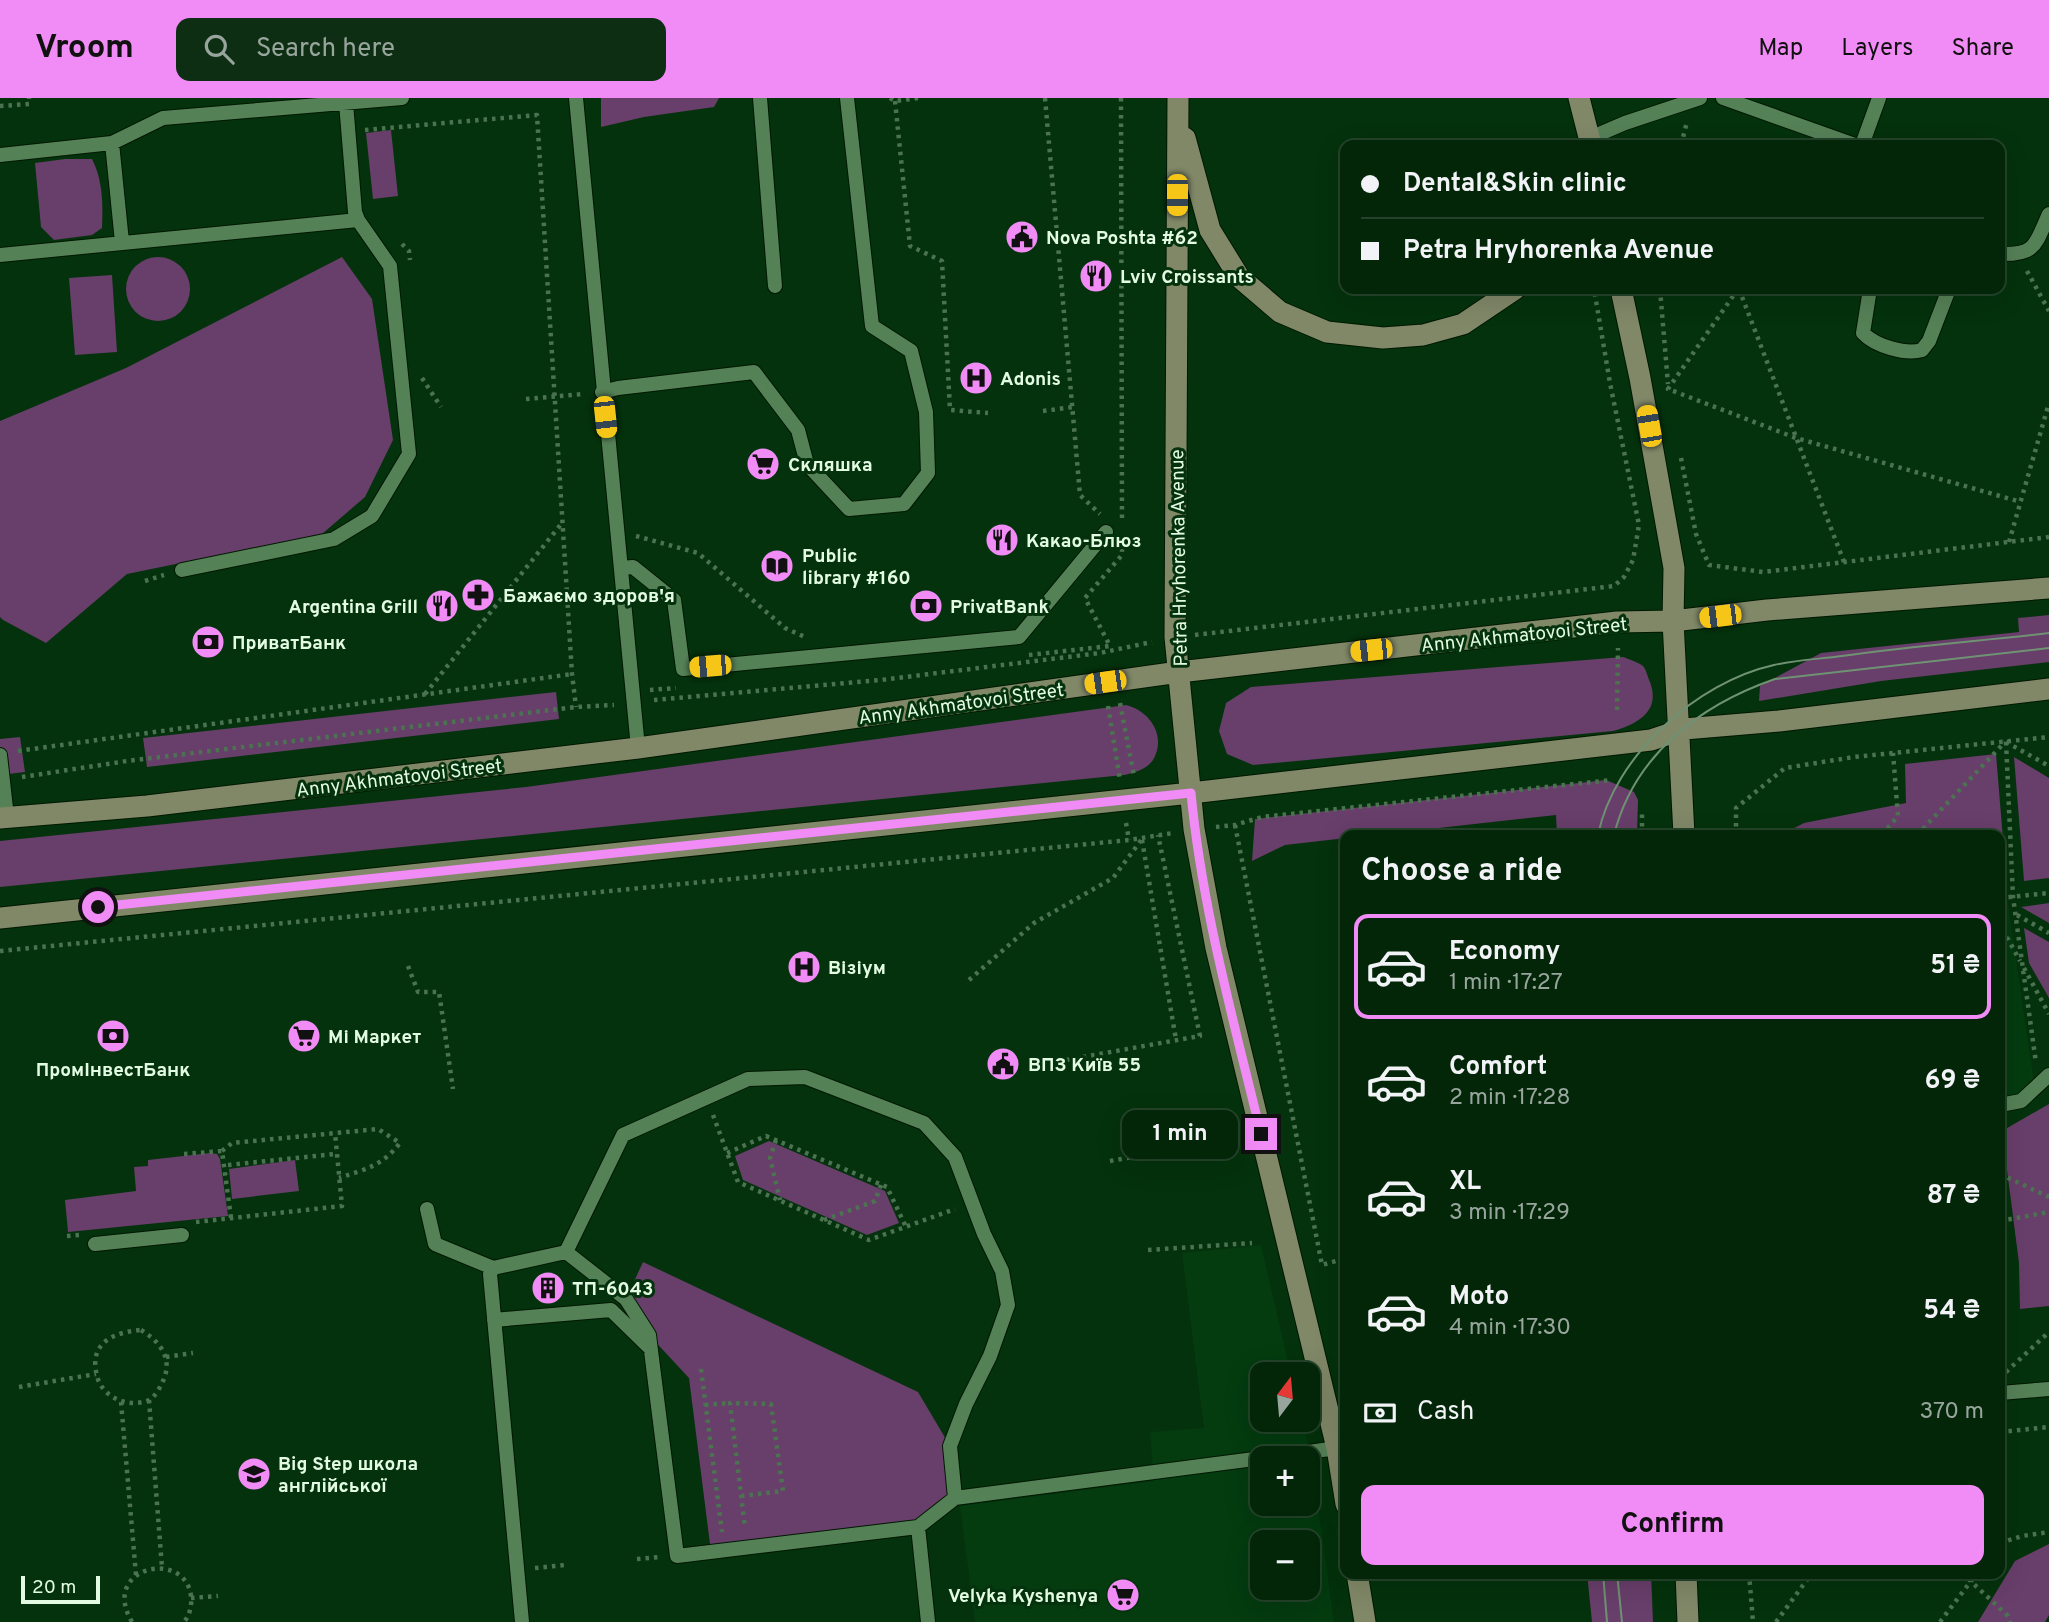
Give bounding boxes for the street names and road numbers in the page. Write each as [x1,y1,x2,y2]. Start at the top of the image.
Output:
street label: Petra Hryhorenka Avenue [1166,449,1194,667]
street label: Anny Akhmatovoi Street [1420,613,1629,659]
street label: Anny Akhmatovoi Street [857,679,1066,731]
street label: Anny Akhmatovoi Street [295,754,504,804]

